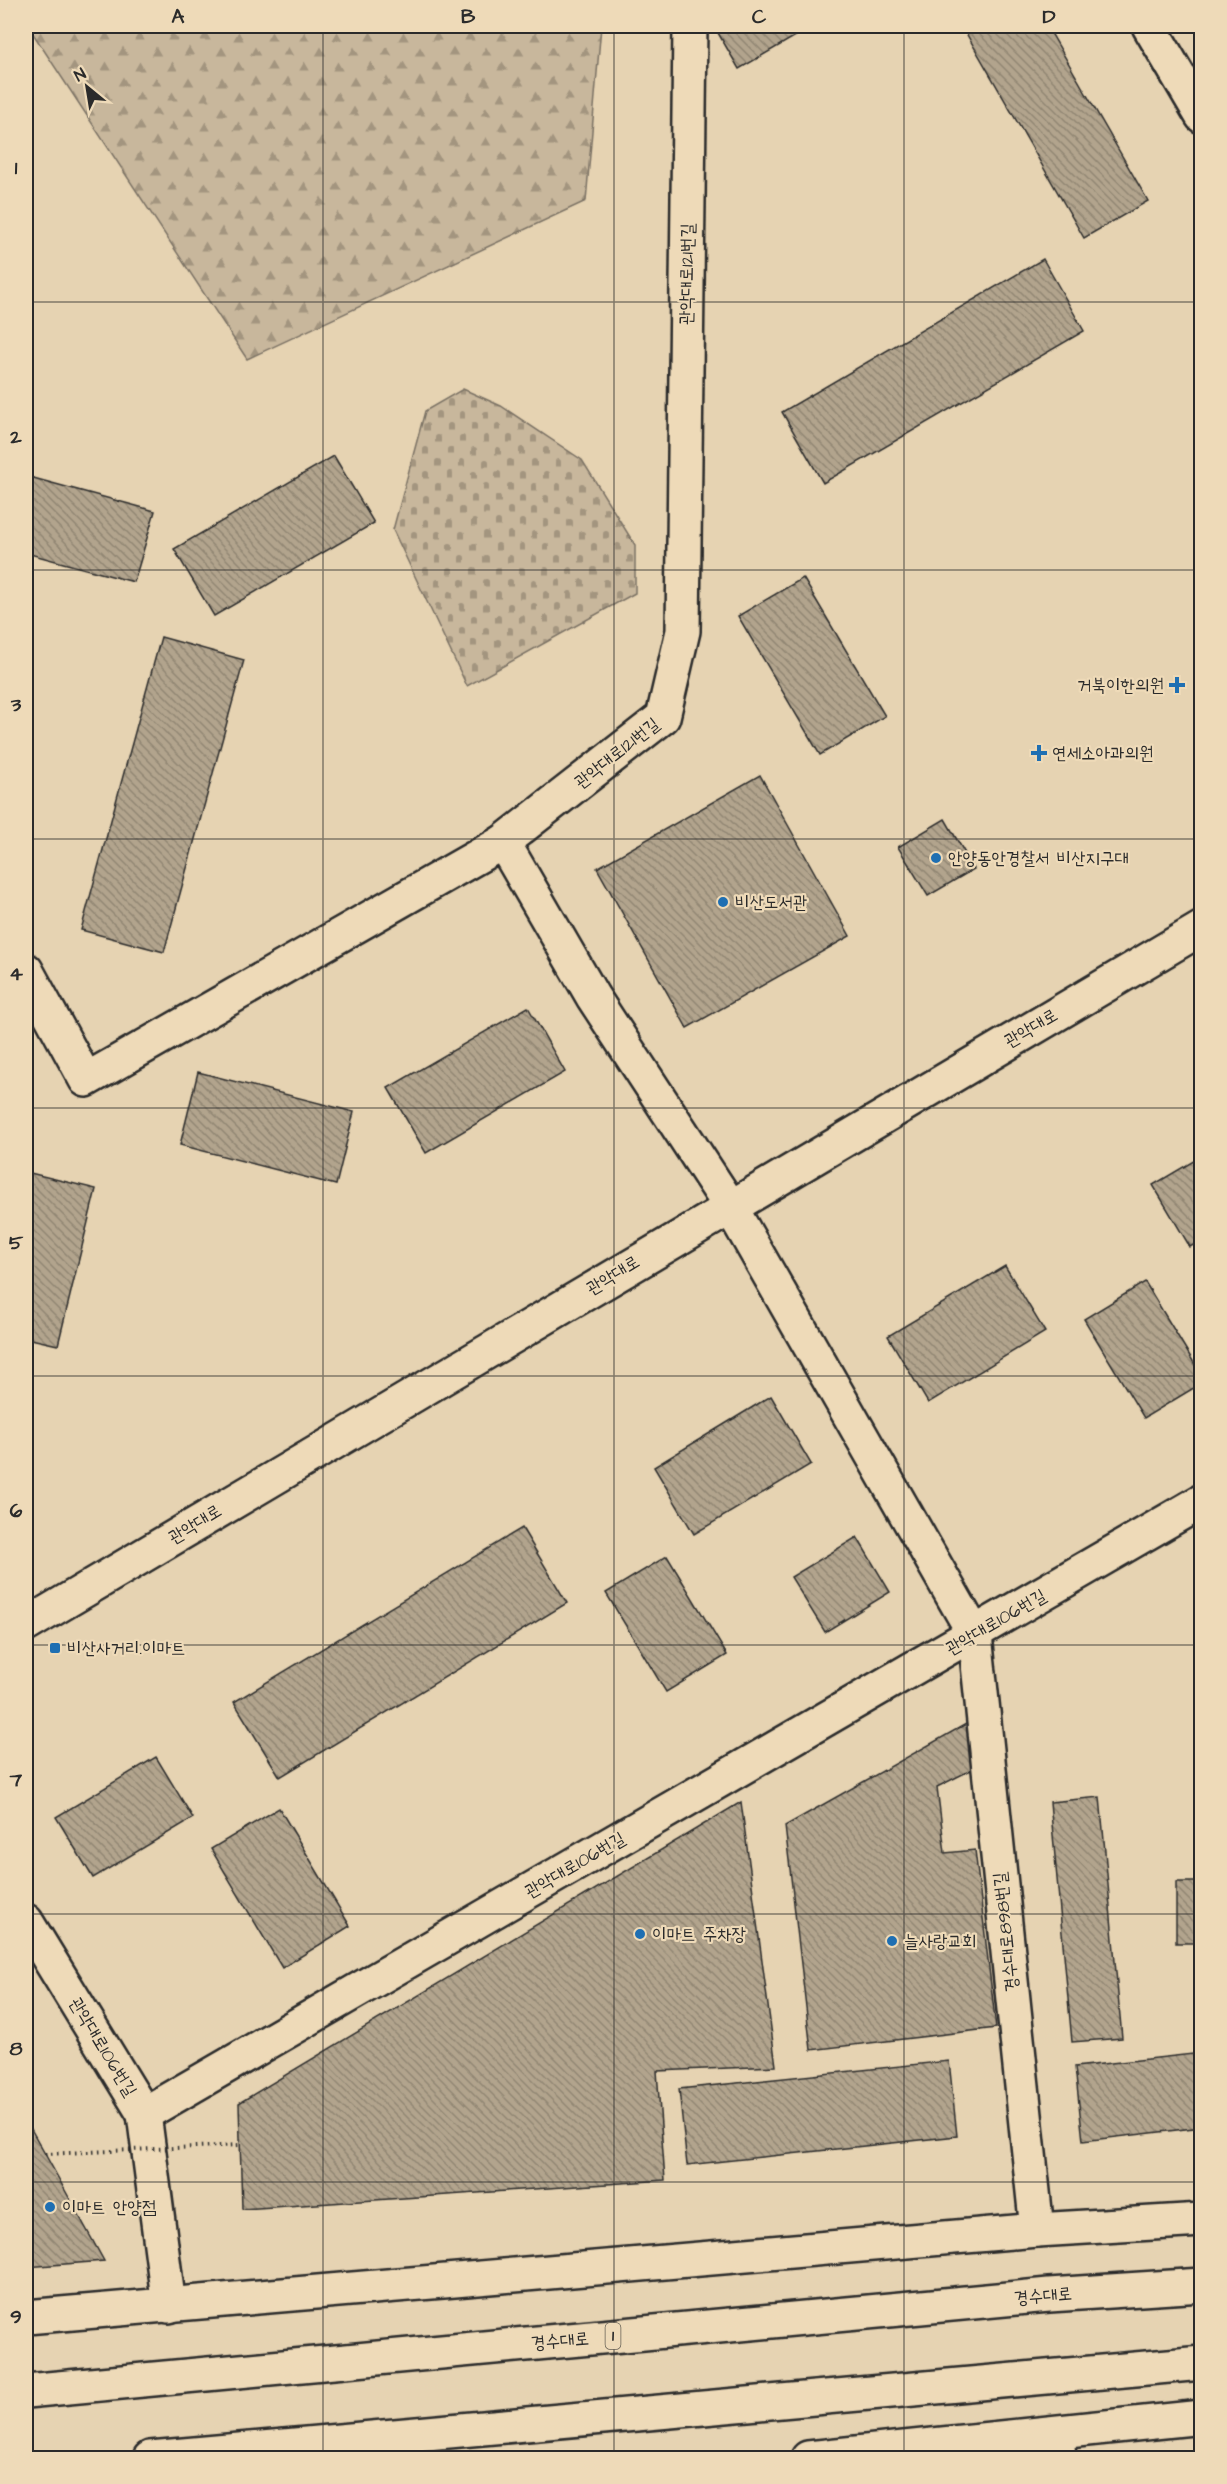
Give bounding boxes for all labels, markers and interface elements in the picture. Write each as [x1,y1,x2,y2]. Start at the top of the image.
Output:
text: A [172,3,185,31]
text: B [461,3,476,31]
text: C [752,3,767,31]
text: D [1043,3,1056,31]
north arrow [57,57,117,117]
text: N [70,63,90,87]
text: 1 [15,154,18,182]
street label: 관악대로121번길 [674,222,700,325]
text: 2 [9,423,22,451]
place label: 거북이한의원 [1077,673,1164,698]
marker: 거북이한의원 [1168,676,1186,694]
text: 3 [10,691,22,719]
street label: 관악대로121번길 [569,711,665,794]
place label: 연세소아과의원 [1052,741,1153,766]
marker: 연세소아과의원 [1030,744,1048,762]
place label: 안양동안경찰서 비산지구대 [948,846,1129,871]
marker: 안양동안경찰서 비산지구대 [929,851,943,865]
place label: 비산도서관 [735,890,807,915]
marker: 비산도서관 [716,895,730,909]
text: 4 [9,960,23,988]
street label: 관악대로 [1000,1003,1062,1053]
text: 5 [9,1229,24,1257]
street label: 관악대로 [582,1249,644,1301]
text: 6 [10,1497,23,1525]
street label: 관악대로 [164,1498,226,1550]
street label: 관악대로106번길 [941,1583,1051,1661]
place label: 비산사거리.이마트 [67,1636,185,1661]
marker: 비산사거리.이마트 [48,1641,62,1655]
text: 7 [9,1766,23,1794]
street label: 관악대로106번길 [520,1826,630,1904]
street label: 경수대로898번길 [987,1870,1025,1993]
place label: 이마트 주차장 [652,1922,746,1947]
marker: 이마트 주차장 [633,1927,647,1941]
place label: 늘사랑교회 [904,1929,976,1954]
marker: 늘사랑교회 [885,1934,899,1948]
street label: 관악대로106번길 [63,1993,143,2102]
text: 8 [10,2035,23,2063]
place label: 이마트 안양점 [62,2195,157,2220]
marker: 이마트 안양점 [43,2200,57,2214]
street label: 경수대로 [1013,2281,1073,2311]
text: 9 [10,2303,22,2331]
road number: 1 [606,2323,620,2349]
street label: 경수대로 [530,2326,590,2356]

